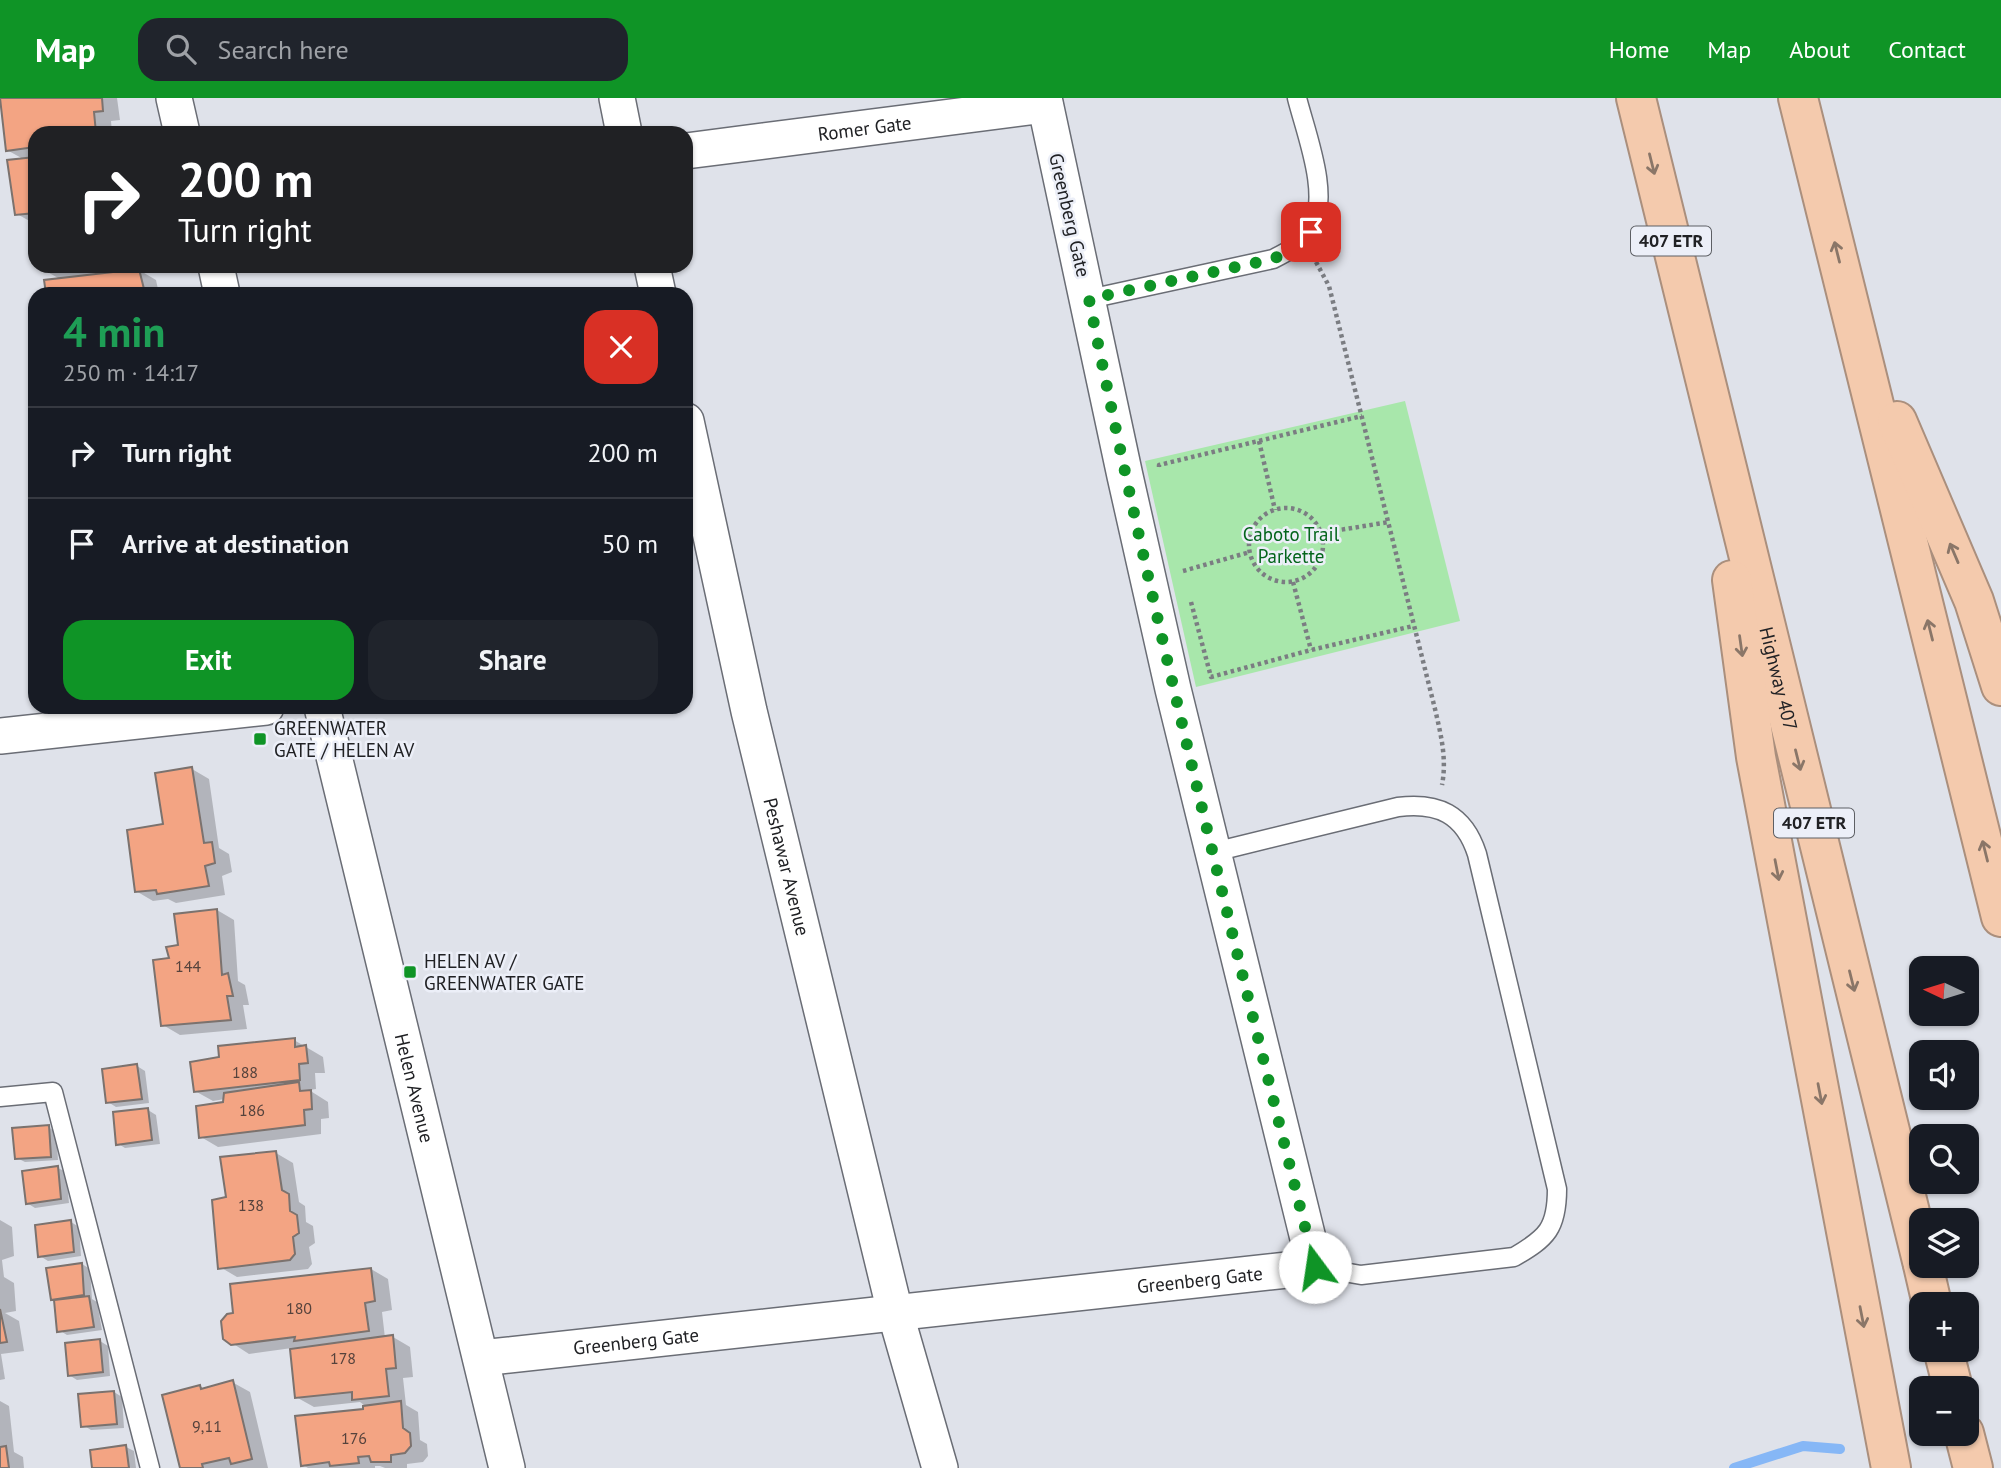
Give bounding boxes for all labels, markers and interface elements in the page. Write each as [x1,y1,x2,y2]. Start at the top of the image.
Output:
search box [138,18,628,81]
text: Map [35,28,96,71]
icon: search [162,30,200,68]
text: Search here [218,33,349,66]
text: Home [1609,34,1669,65]
text: Map [1707,34,1751,65]
text: About [1789,34,1850,65]
text: Contact [1888,34,1966,65]
street label: Romer Gate [816,110,913,146]
text: 200 m [178,147,313,211]
street label: Greenberg Gate [1044,151,1096,279]
one-way arrow [1646,152,1659,175]
icon: right [63,154,154,245]
pin [1281,202,1341,262]
text: Turn right [178,209,312,251]
icon: arrive [1292,213,1330,251]
road number: 407 ETR [1631,226,1711,256]
one-way arrow [1830,241,1843,264]
text: 4 min [63,304,165,359]
button: close [584,310,658,384]
text: 250 m · 14:17 [63,358,199,387]
icon: right [63,434,101,472]
text: Turn right [122,436,231,469]
text: 200 m [587,436,658,469]
park label: Caboto Trail Parkette [1243,522,1340,568]
icon: arrive [63,525,101,563]
text: Arrive at destination [122,527,349,560]
text: 50 m [602,527,658,560]
one-way arrow [1947,543,1960,564]
one-way arrow [1923,619,1936,642]
button: Exit [63,620,354,700]
button: Share [368,620,658,700]
street label: Highway 407 [1754,624,1803,733]
one-way arrow [1734,634,1747,657]
place label: GREENWATER GATE / HELEN AV [274,716,415,762]
marker: GREENWATER GATE / HELEN AV [252,731,268,747]
one-way arrow [1792,748,1805,771]
street label: Peshawar Avenue [759,795,815,938]
road number: 407 ETR [1774,808,1854,838]
one-way arrow [1978,840,1991,863]
one-way arrow [1771,859,1785,881]
place label: HELEN AV / GREENWATER GATE [424,949,584,995]
house number: 144 [175,956,201,976]
north arrow [1909,956,1979,1026]
map controls [1909,956,1979,1446]
marker: HELEN AV / GREENWATER GATE [402,964,418,980]
one-way arrow [1846,969,1859,992]
street label: Helen Avenue [390,1031,439,1145]
button: sound [1909,1040,1979,1110]
house number: 188 [232,1062,258,1082]
one-way arrow [1814,1082,1827,1105]
house number: 186 [239,1100,265,1120]
button: search [1909,1124,1979,1194]
house number: 138 [238,1195,264,1215]
button: layers [1909,1208,1979,1278]
position arrow [1278,1230,1352,1304]
street label: Greenberg Gate [1136,1261,1264,1298]
button: + [1909,1292,1979,1362]
house number: 180 [286,1298,312,1318]
one-way arrow [1856,1306,1870,1328]
street label: Greenberg Gate [572,1322,700,1360]
house number: 178 [330,1348,356,1368]
button: − [1909,1376,1979,1446]
house number: 9,11 [192,1416,222,1436]
house number: 176 [341,1428,367,1448]

